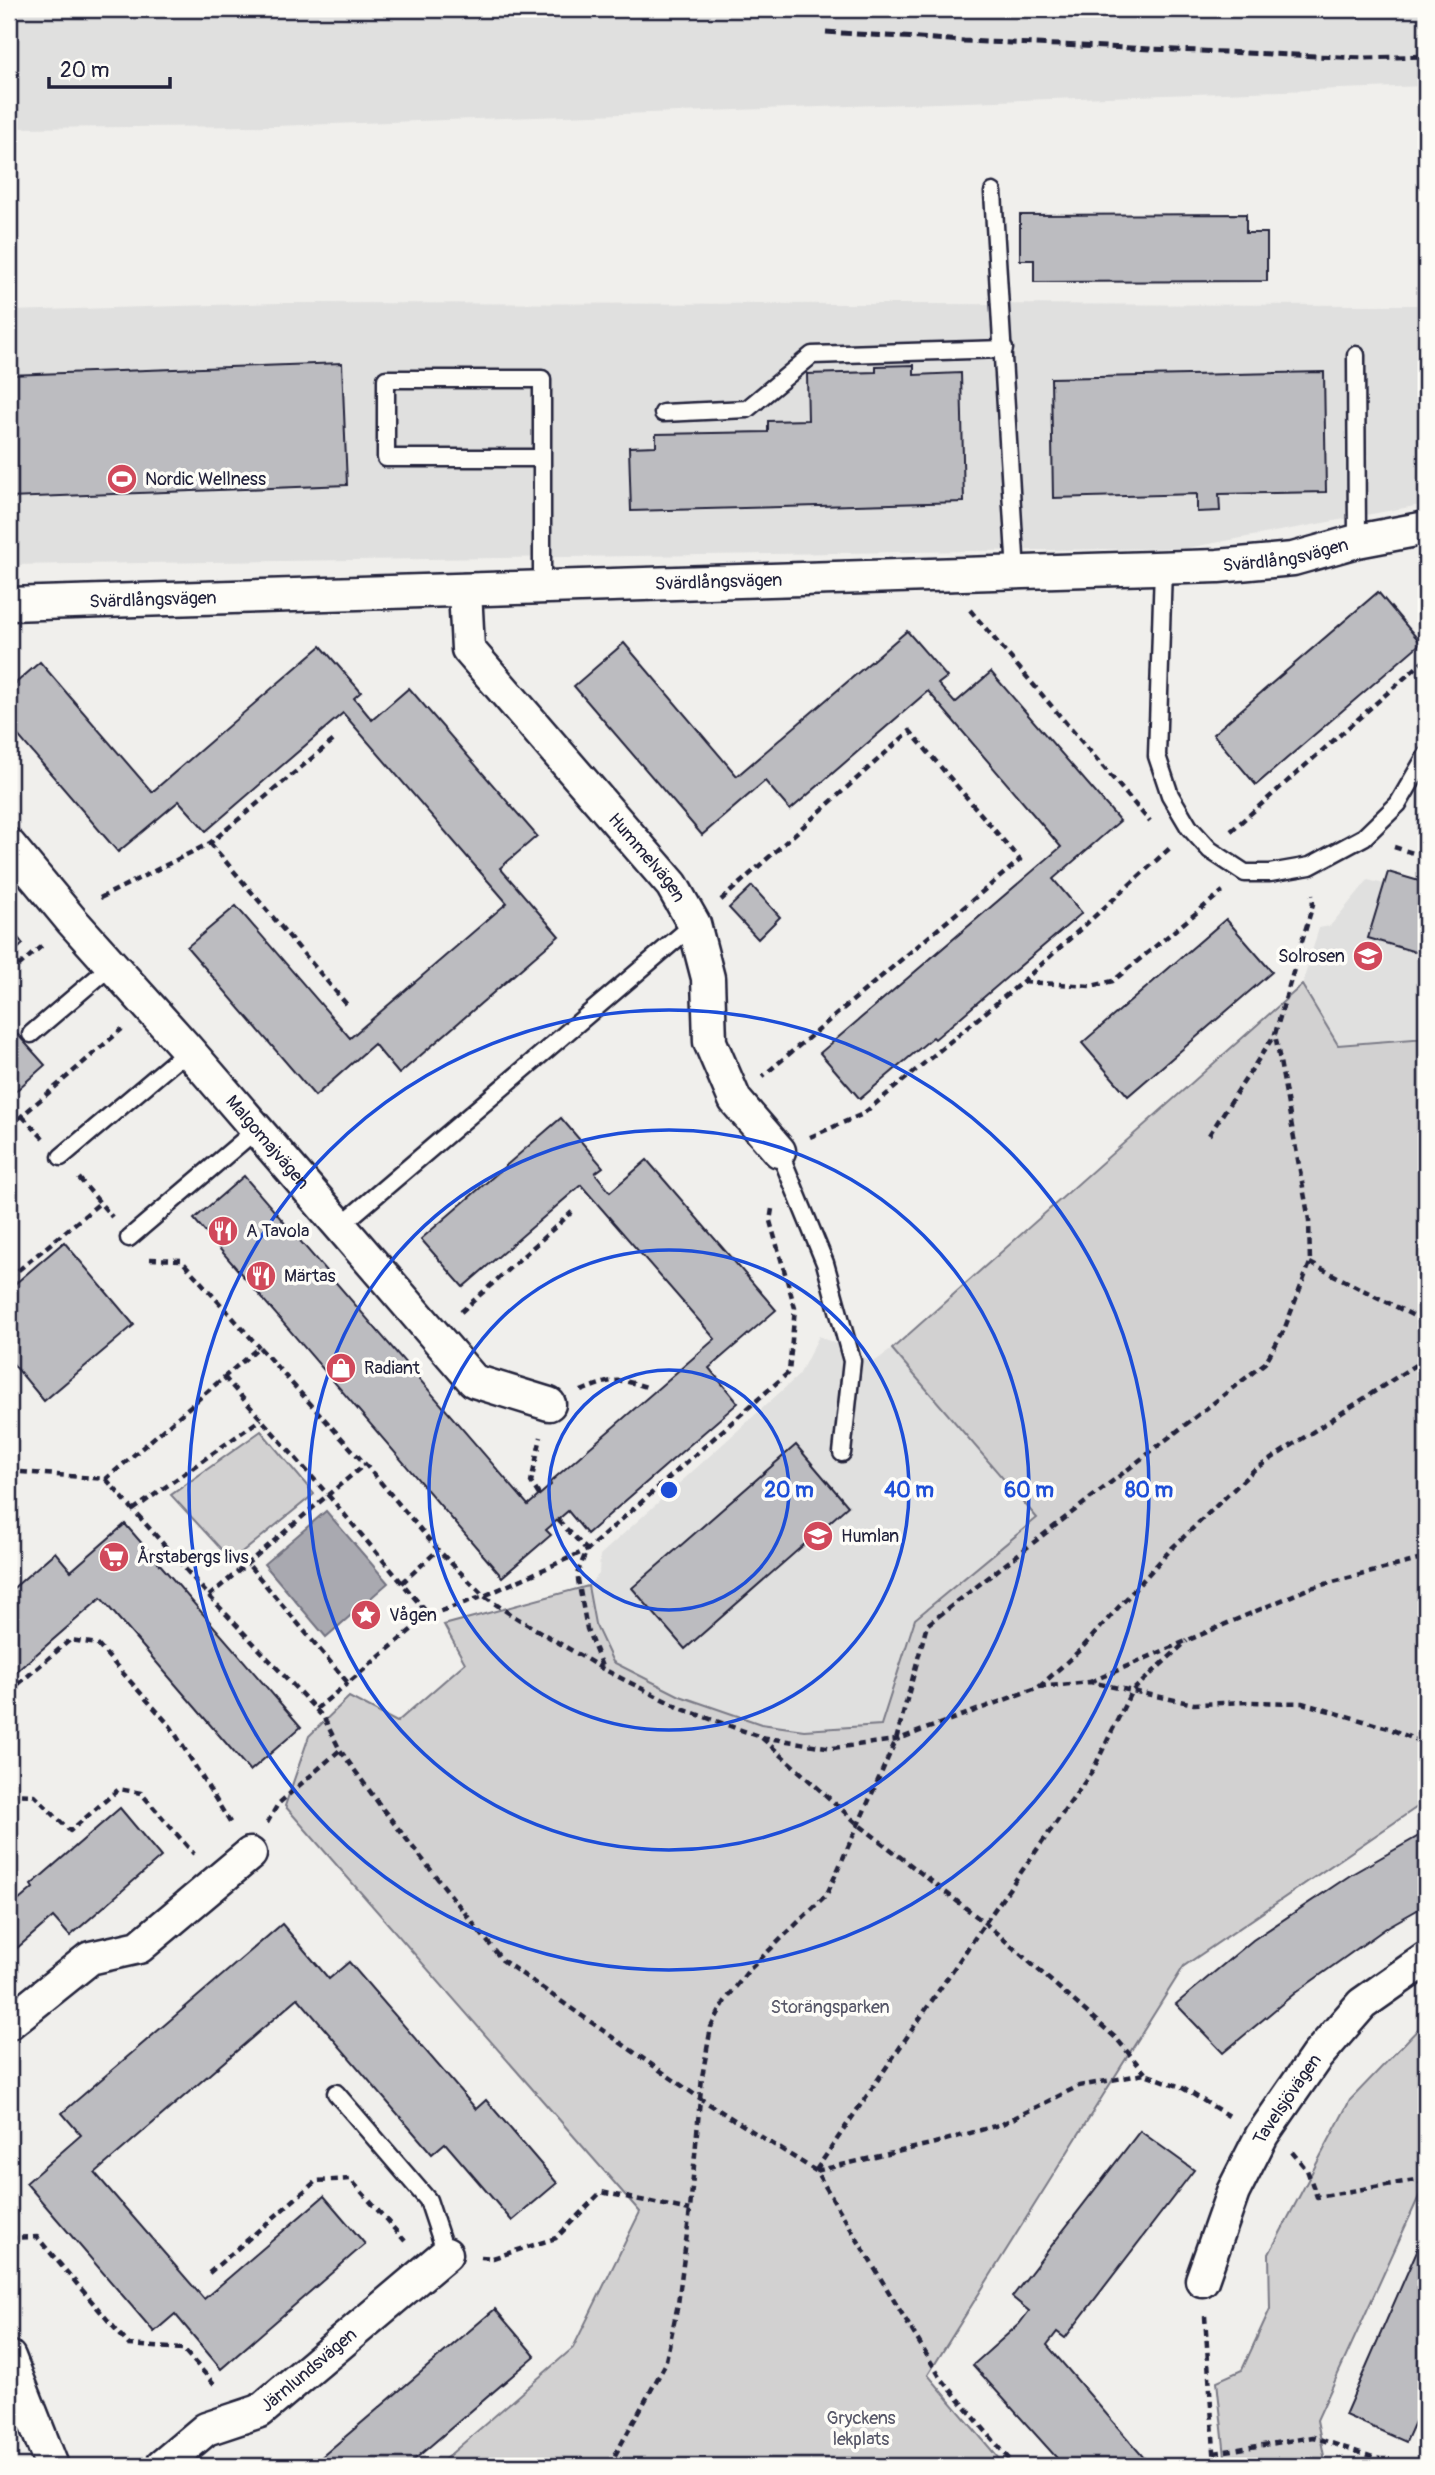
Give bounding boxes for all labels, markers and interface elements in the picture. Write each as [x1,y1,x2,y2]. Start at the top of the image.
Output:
scale bar [49,46,170,90]
text: 20 m [60,57,109,84]
sports icon: Nordic Wellness [105,462,139,496]
place label: Nordic Wellness [145,468,266,491]
street label: Svärdlångsvägen [1222,533,1351,577]
street label: Svärdlångsvägen [655,568,783,595]
street label: Svärdlångsvägen [89,586,217,613]
street label: Hummelvägen [603,808,691,906]
school or university icon: Solrosen [1351,939,1385,973]
place label: Solrosen [1278,945,1345,968]
street label: Malgomajvägen [221,1090,315,1194]
restaurant icon: A Tavola [206,1214,240,1248]
place label: A Tavola [246,1220,309,1243]
restaurant icon: Märtas [244,1259,278,1293]
place label: Märtas [284,1265,336,1288]
shop icon: Radiant [324,1351,358,1385]
place label: Radiant [364,1357,421,1380]
text: 20 m [764,1477,814,1504]
text: 40 m [884,1477,934,1504]
text: 60 m [1004,1477,1054,1504]
text: 80 m [1125,1477,1173,1504]
centre of rings [657,1478,681,1502]
school or university icon: Humlan [801,1519,835,1553]
place label: Humlan [841,1525,899,1548]
supermarket icon: Årstabergs livs [97,1540,131,1574]
place label: Årstabergs livs [137,1545,249,1569]
place icon: Vågen [349,1598,383,1632]
place label: Vågen [389,1604,437,1627]
park label: Storängsparken [770,1996,890,2019]
street label: Tavelsjövägen [1248,2049,1326,2148]
street label: Järnlundsvägen [256,2323,361,2417]
park label: Gryckens lekplats [826,2407,896,2451]

